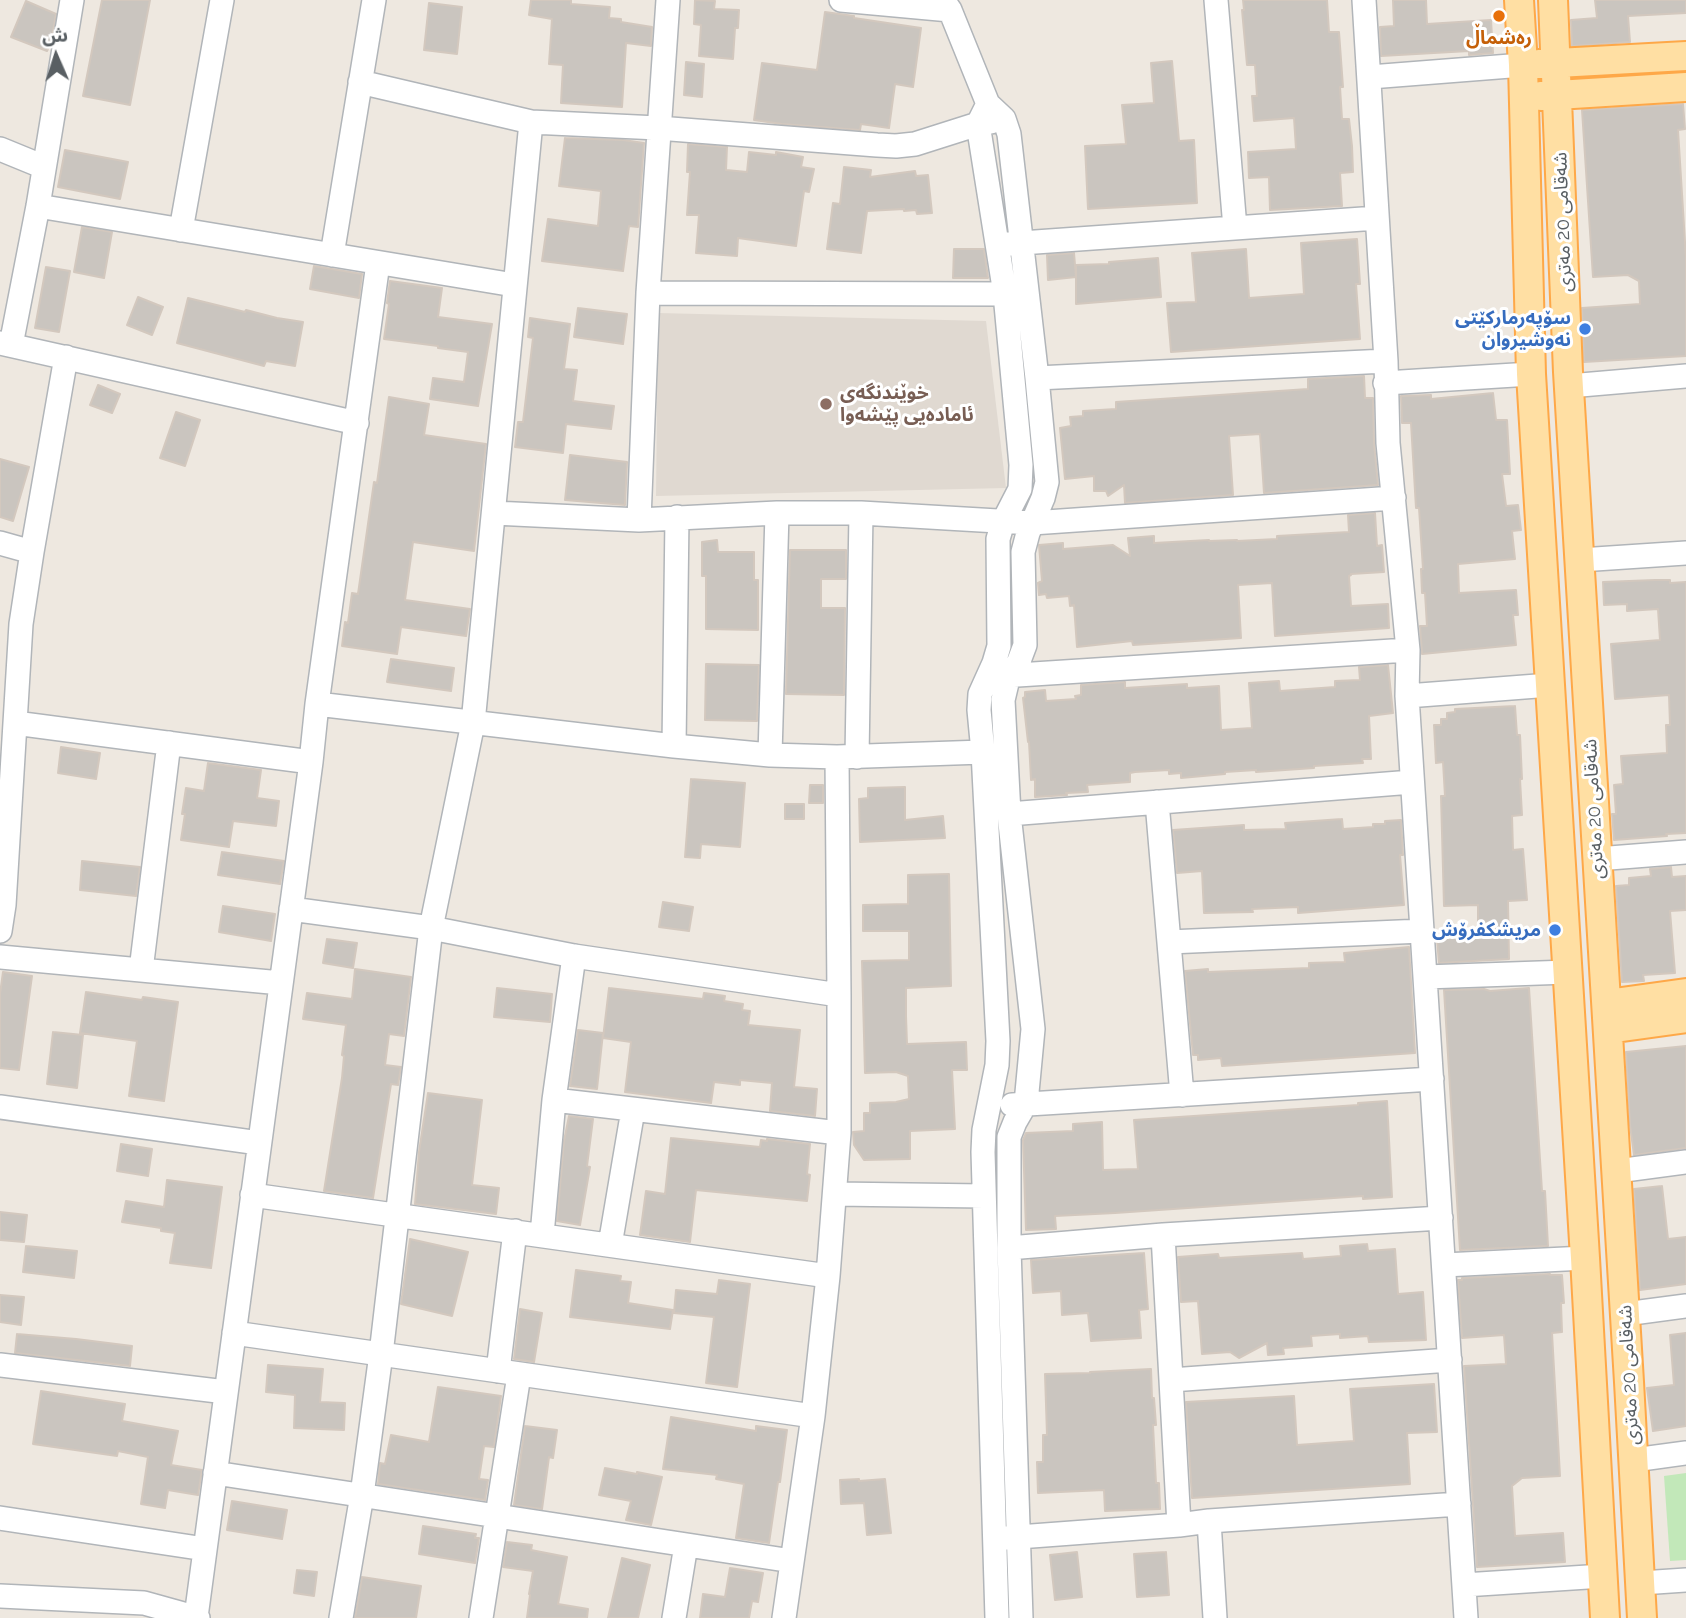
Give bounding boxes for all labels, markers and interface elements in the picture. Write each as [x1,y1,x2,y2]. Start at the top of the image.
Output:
marker: رەشماڵ [1491,8,1507,24]
north arrow [21,21,91,91]
text: ش [41,23,68,47]
place label: رەشماڵ [1466,27,1532,49]
street label: شەقامی 20 مەتری [1549,152,1577,292]
place label: سۆپەرمارکێتی نەوشیروان [1455,307,1571,351]
marker: سۆپەرمارکێتی نەوشیروان [1577,321,1593,337]
place label: خوێندنگەی ئامادەیی پێشەوا [840,382,974,426]
marker: خوێندنگەی ئامادەیی پێشەوا [818,396,834,412]
street label: شەقامی 20 مەتری [1579,738,1609,880]
place label: مریشکفرۆش [1432,919,1541,941]
marker: مریشکفرۆش [1547,922,1563,938]
street label: شەقامی 20 مەتری [1614,1304,1644,1446]

